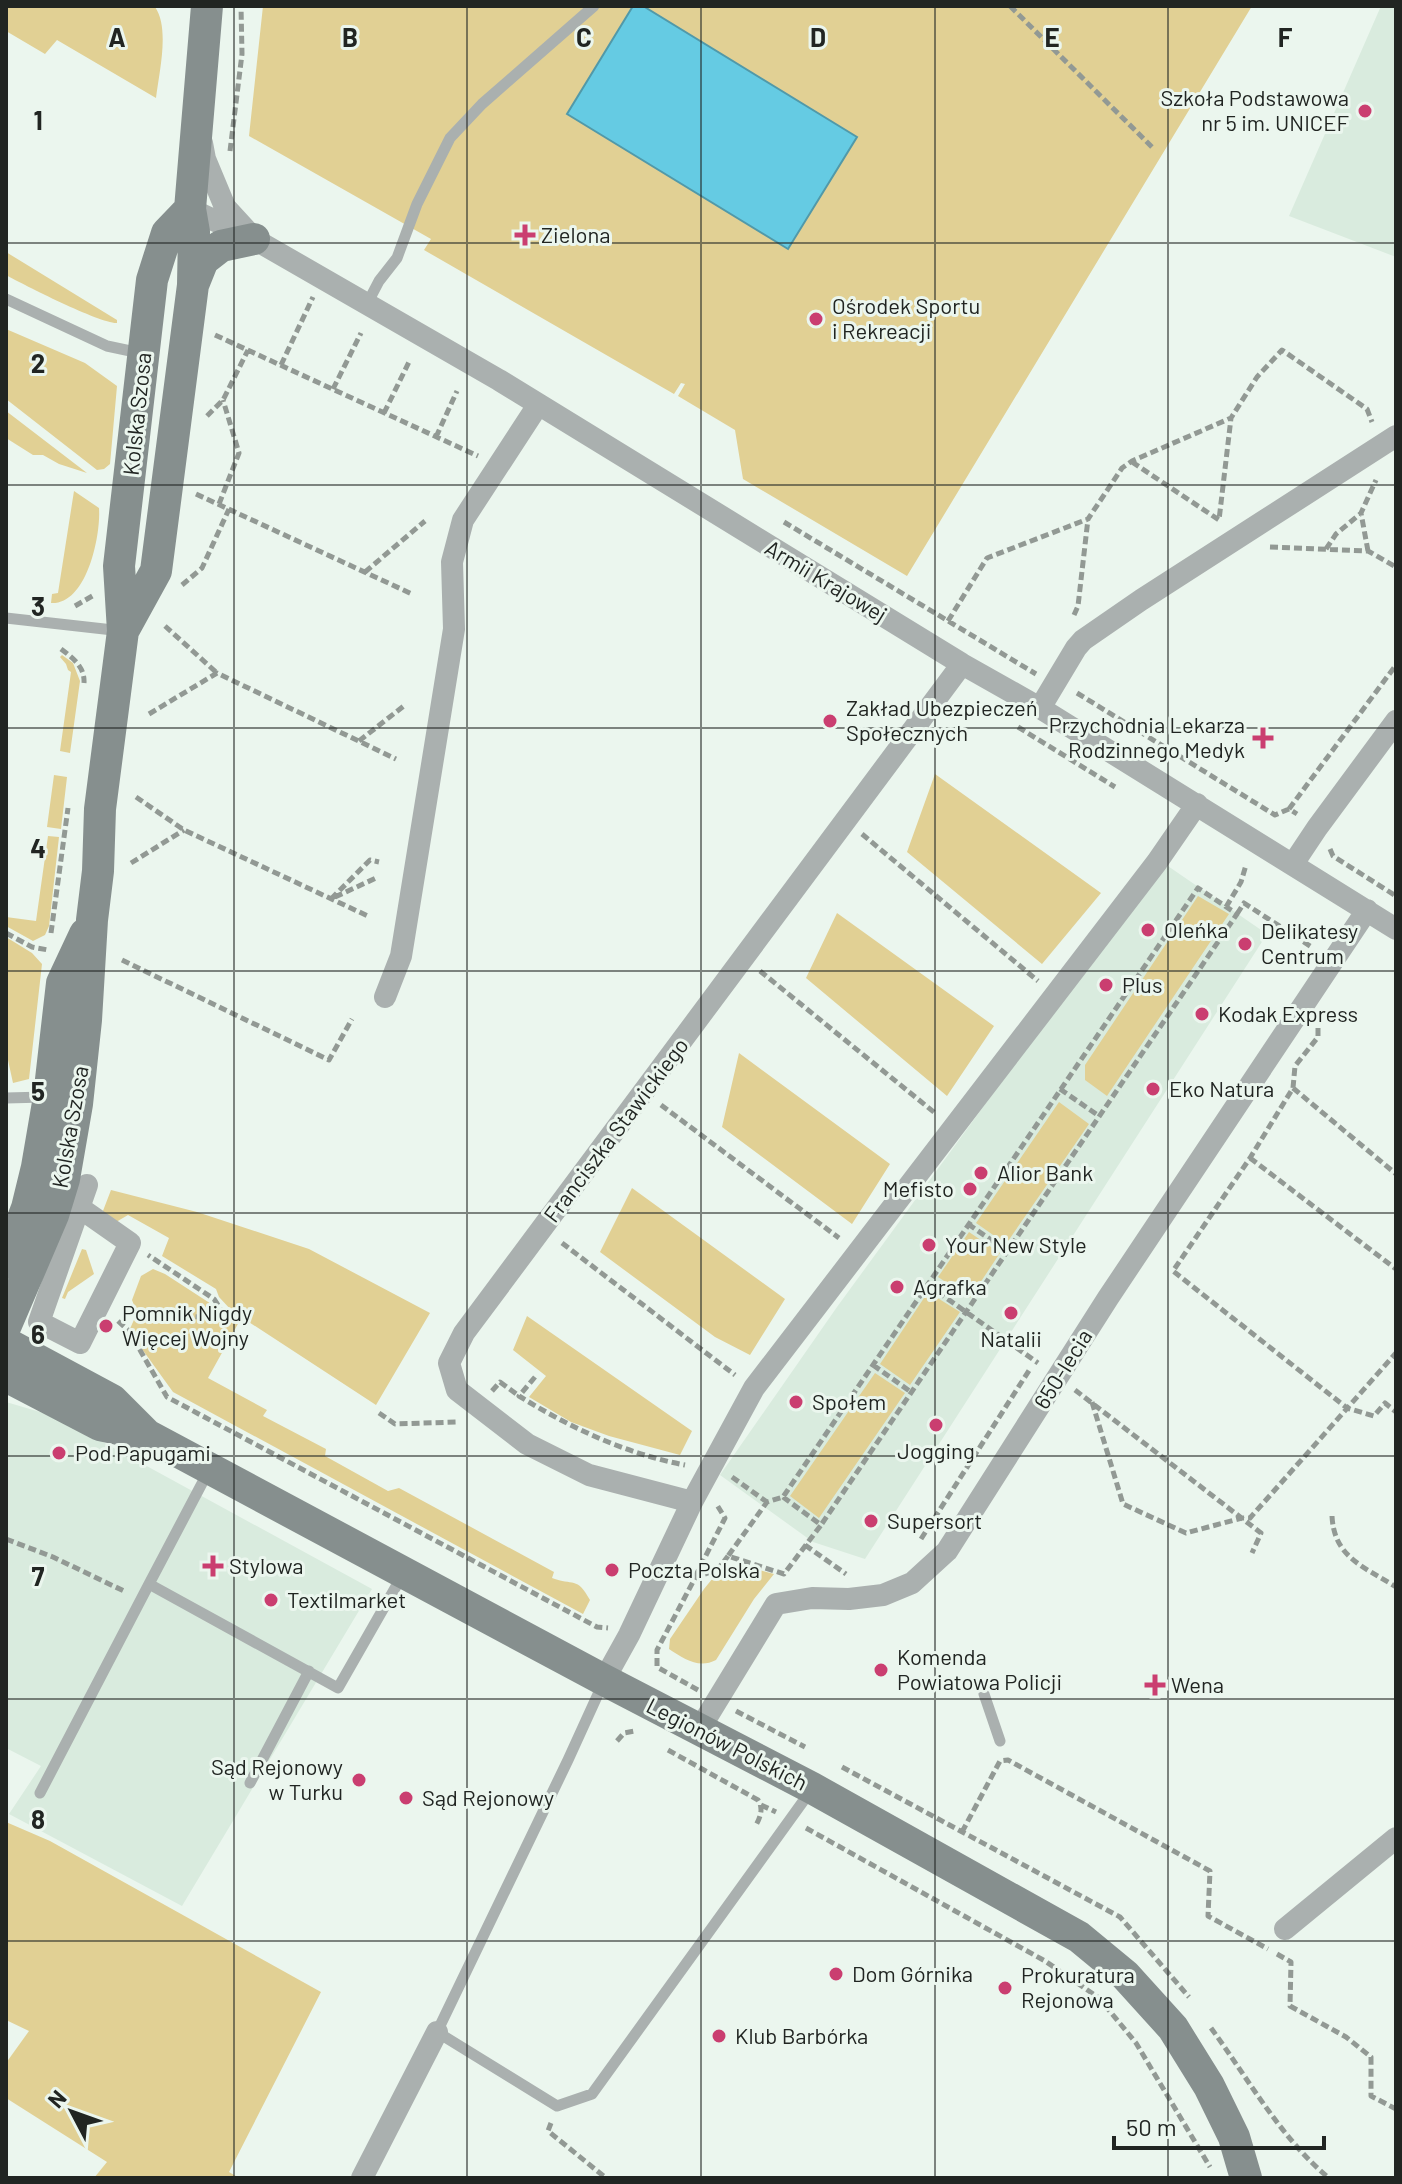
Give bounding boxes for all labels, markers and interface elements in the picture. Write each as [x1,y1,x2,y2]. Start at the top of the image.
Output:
text: A [108,21,126,52]
text: B [342,21,358,52]
text: C [576,21,592,52]
text: D [810,21,826,52]
text: E [1044,21,1060,52]
text: F [1278,21,1293,52]
place label: Szkoła Podstawowa nr 5 im. UNICEF [1160,84,1349,135]
marker: Szkoła Podstawowa nr 5 im. UNICEF [1356,102,1374,120]
text: 1 [33,104,43,135]
place label: Zielona [541,221,611,247]
marker: Zielona [516,226,534,244]
place label: Ośrodek Sportu i Rekreacji [832,292,980,343]
marker: Ośrodek Sportu i Rekreacji [807,310,825,328]
text: 2 [31,347,45,378]
street label: Kolska Szosa [117,351,155,477]
street label: Armii Krajowej [761,534,892,627]
text: 3 [31,590,45,621]
place label: Zakład Ubezpieczeń Społecznych [846,694,1038,745]
place label: Przychodnia Lekarza Rodzinnego Medyk [1049,711,1245,762]
marker: Zakład Ubezpieczeń Społecznych [821,712,839,730]
marker: Przychodnia Lekarza Rodzinnego Medyk [1252,727,1274,749]
text: 4 [30,832,46,863]
place label: Oleńka [1164,916,1228,942]
place label: Delikatesy Centrum [1261,917,1358,968]
marker: Oleńka [1139,921,1157,939]
marker: Delikatesy Centrum [1236,935,1254,953]
place label: Plus [1122,971,1162,997]
marker: Plus [1097,976,1115,994]
place label: Kodak Express [1218,1000,1358,1026]
marker: Kodak Express [1193,1005,1211,1023]
street label: Franciszka Stawickiego [537,1032,693,1227]
street label: Kolska Szosa [45,1064,93,1190]
text: 5 [31,1075,45,1106]
place label: Eko Natura [1169,1075,1274,1101]
marker: Eko Natura [1144,1080,1162,1098]
place label: Alior Bank [997,1159,1093,1185]
marker: Alior Bank [972,1164,990,1182]
place label: Mefisto [883,1175,954,1201]
marker: Mefisto [961,1180,979,1198]
place label: Your New Style [945,1231,1087,1257]
marker: Your New Style [920,1236,938,1254]
place label: Agrafka [913,1273,987,1299]
marker: Agrafka [888,1278,906,1296]
place label: Pomnik Nigdy Więcej Wojny [122,1299,252,1350]
marker: Natalii [1002,1304,1020,1322]
marker: Pomnik Nigdy Więcej Wojny [97,1317,115,1335]
text: 6 [31,1318,45,1349]
street label: 650-lecia [1028,1324,1097,1413]
place label: Natalii [980,1325,1042,1351]
place label: Społem [812,1388,886,1414]
marker: Społem [787,1393,805,1411]
marker: Jogging [927,1416,945,1434]
place label: Jogging [897,1437,975,1463]
place label: Pod Papugami [75,1439,211,1465]
marker: Pod Papugami [50,1444,68,1462]
place label: Supersort [887,1507,982,1533]
marker: Supersort [862,1512,880,1530]
place label: Stylowa [229,1552,304,1578]
place label: Poczta Polska [628,1556,760,1582]
marker: Stylowa [204,1557,222,1575]
text: 7 [32,1560,45,1591]
marker: Poczta Polska [603,1561,621,1579]
place label: Textilmarket [287,1586,406,1612]
marker: Textilmarket [262,1591,280,1609]
place label: Komenda Powiatowa Policji [897,1643,1062,1694]
marker: Komenda Powiatowa Policji [872,1661,890,1679]
place label: Wena [1171,1671,1224,1697]
marker: Wena [1146,1676,1164,1694]
street label: Legionów Polskich [643,1691,812,1795]
place label: Sąd Rejonowy w Turku [211,1753,343,1804]
marker: Sąd Rejonowy w Turku [350,1771,368,1789]
place label: Sąd Rejonowy [422,1784,554,1810]
marker: Sąd Rejonowy [397,1789,415,1807]
text: 8 [31,1803,45,1834]
place label: Dom Górnika [852,1960,973,1986]
place label: Prokuratura Rejonowa [1021,1961,1135,2012]
marker: Dom Górnika [827,1965,845,1983]
marker: Prokuratura Rejonowa [996,1979,1014,1997]
place label: Klub Barbórka [735,2022,868,2048]
marker: Klub Barbórka [710,2027,728,2045]
north arrow [32,2072,112,2152]
text: N [42,2084,71,2112]
scale bar [1114,2100,1324,2150]
text: 50 m [1126,2112,1177,2141]

